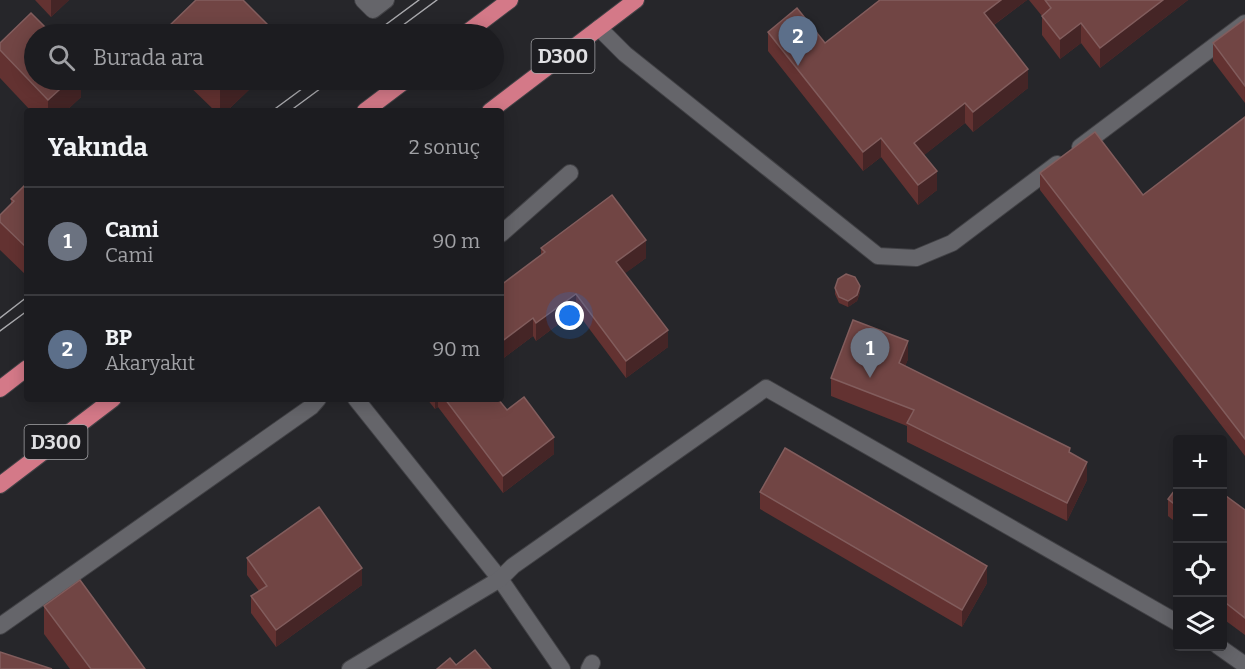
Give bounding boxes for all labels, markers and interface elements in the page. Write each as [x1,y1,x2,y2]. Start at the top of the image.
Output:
pin: 2 [778,16,818,66]
search box [24,24,504,90]
road number: D300 [532,39,594,73]
icon: search [45,41,78,74]
text: Burada ara [93,44,204,71]
text: Yakında [48,132,148,163]
text: 2 sonuç [409,135,480,159]
text: Cami [105,216,159,243]
text: 1 [63,229,72,253]
text: 90 m [432,229,480,253]
text: Cami [105,243,153,267]
your location [555,301,584,330]
text: BP [105,324,132,351]
pin: 1 [850,328,890,378]
text: 2 [62,337,73,361]
text: 90 m [432,337,480,361]
text: Akaryakıt [105,351,195,375]
road number: D300 [25,425,88,459]
map controls [1173,435,1227,651]
button: + [1173,435,1227,489]
button: − [1173,489,1227,543]
button: locate [1173,543,1227,597]
button: layers [1173,597,1227,651]

